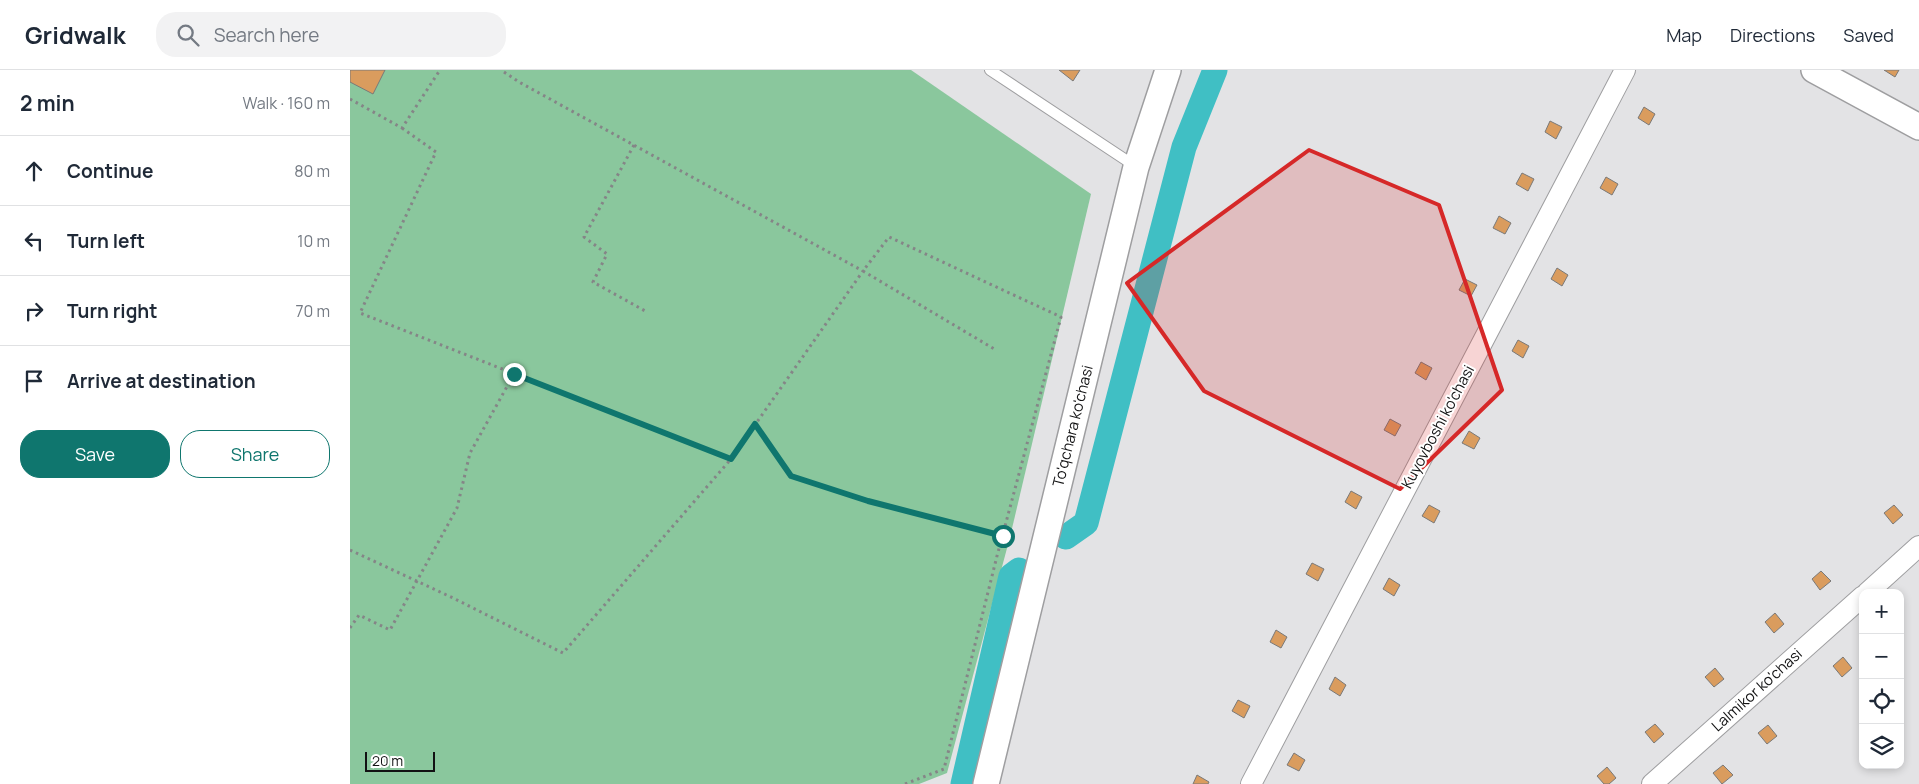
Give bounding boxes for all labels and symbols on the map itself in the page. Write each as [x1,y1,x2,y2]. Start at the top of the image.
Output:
street label: Kuyovboshi ko'chasi [1396,361,1479,492]
route end [503,363,526,386]
street label: To'qchara ko'chasi [1047,363,1098,489]
route start [992,525,1015,548]
street label: Lalmikor ko'chasi [1707,643,1806,736]
scale bar [365,749,435,772]

